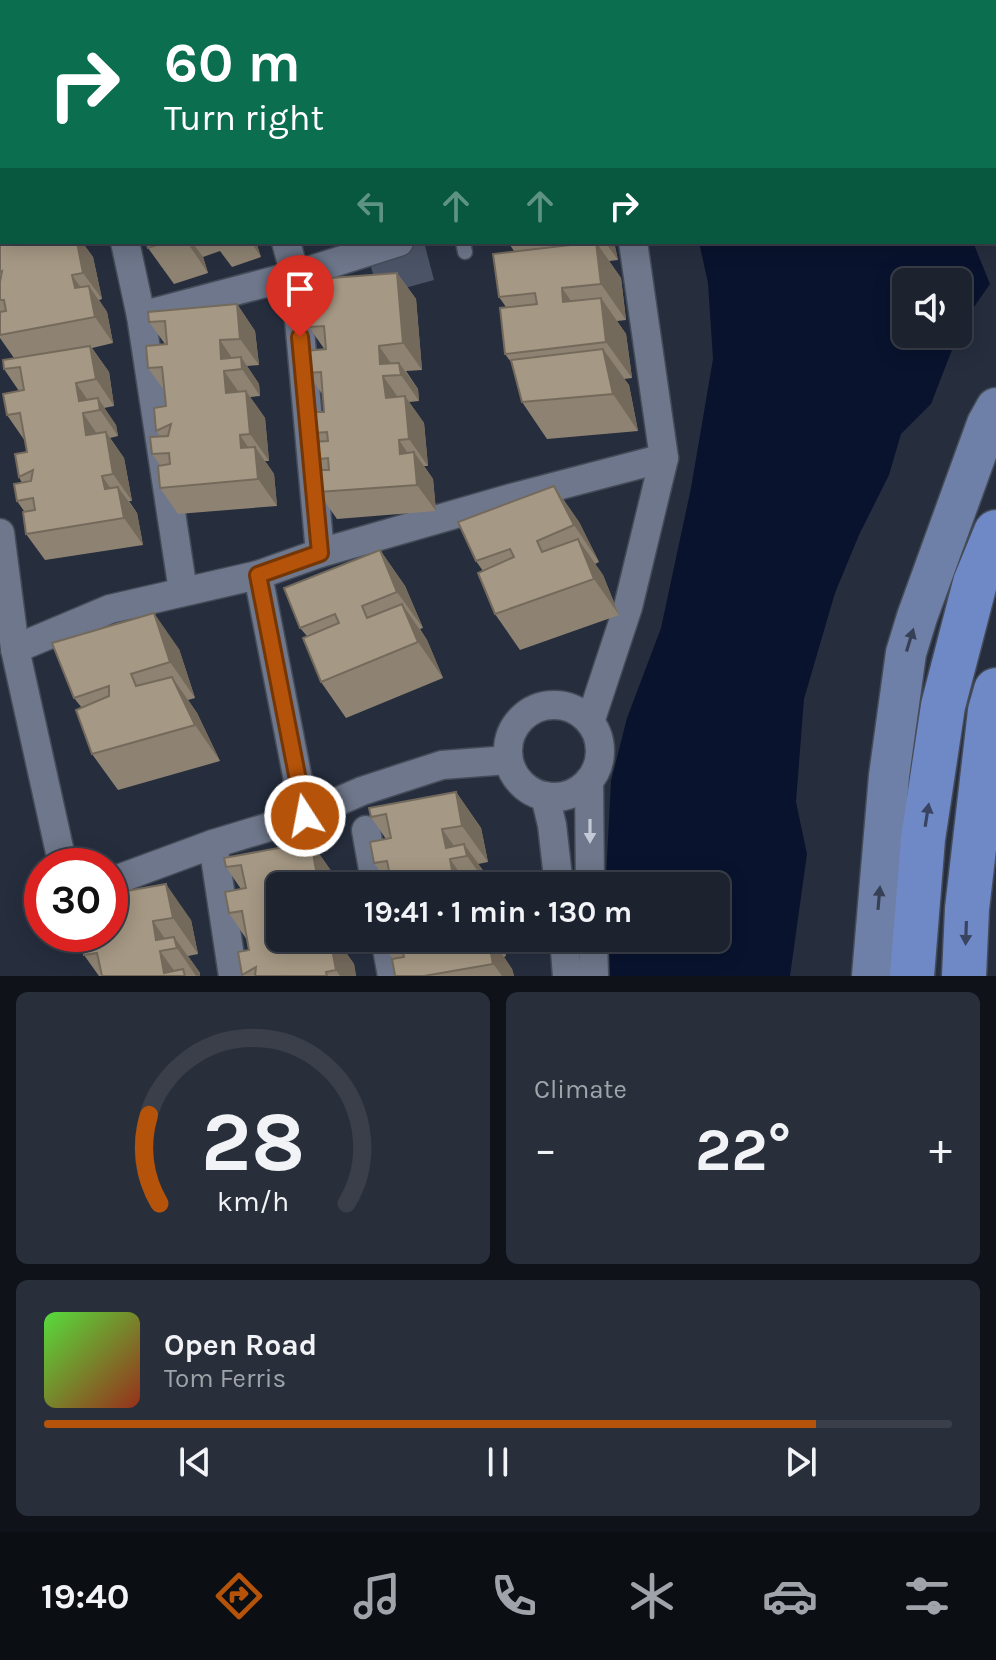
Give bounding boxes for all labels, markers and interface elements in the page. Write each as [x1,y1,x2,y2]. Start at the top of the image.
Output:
text: 60 m [164,30,301,95]
icon: right [32,32,136,136]
text: Turn right [164,97,324,139]
icon: left [350,184,394,228]
icon: ahead [434,184,478,228]
icon: ahead [518,184,562,228]
icon: right [602,184,646,228]
pin [266,255,334,337]
icon: arrive [278,267,322,311]
map controls [892,268,972,348]
button: sound [892,268,972,348]
one-way arrow [904,628,917,652]
position arrow [263,774,347,858]
one-way arrow [921,802,934,827]
one-way arrow [584,819,596,844]
speed limit sign: 30 [24,848,128,952]
one-way arrow [873,885,886,910]
text: 19:41 · 1 min · 130 m [364,894,632,930]
one-way arrow [959,921,972,946]
text: Climate [534,1074,627,1105]
text: 28 [201,1094,305,1191]
text: 22° [695,1115,791,1185]
text: − [534,1124,557,1175]
text: + [929,1124,952,1175]
text: km/h [217,1185,289,1218]
text: Open Road [164,1327,317,1363]
text: Tom Ferris [164,1363,286,1394]
icon: previous [173,1440,217,1484]
icon: pause [476,1440,520,1484]
icon: next [779,1440,823,1484]
icon: directions [211,1568,267,1624]
icon: music [349,1568,405,1624]
icon: phone [486,1568,542,1624]
icon: climate [624,1568,680,1624]
icon: car [762,1568,818,1624]
icon: filters [899,1568,955,1624]
text: 19:40 [41,1575,129,1617]

